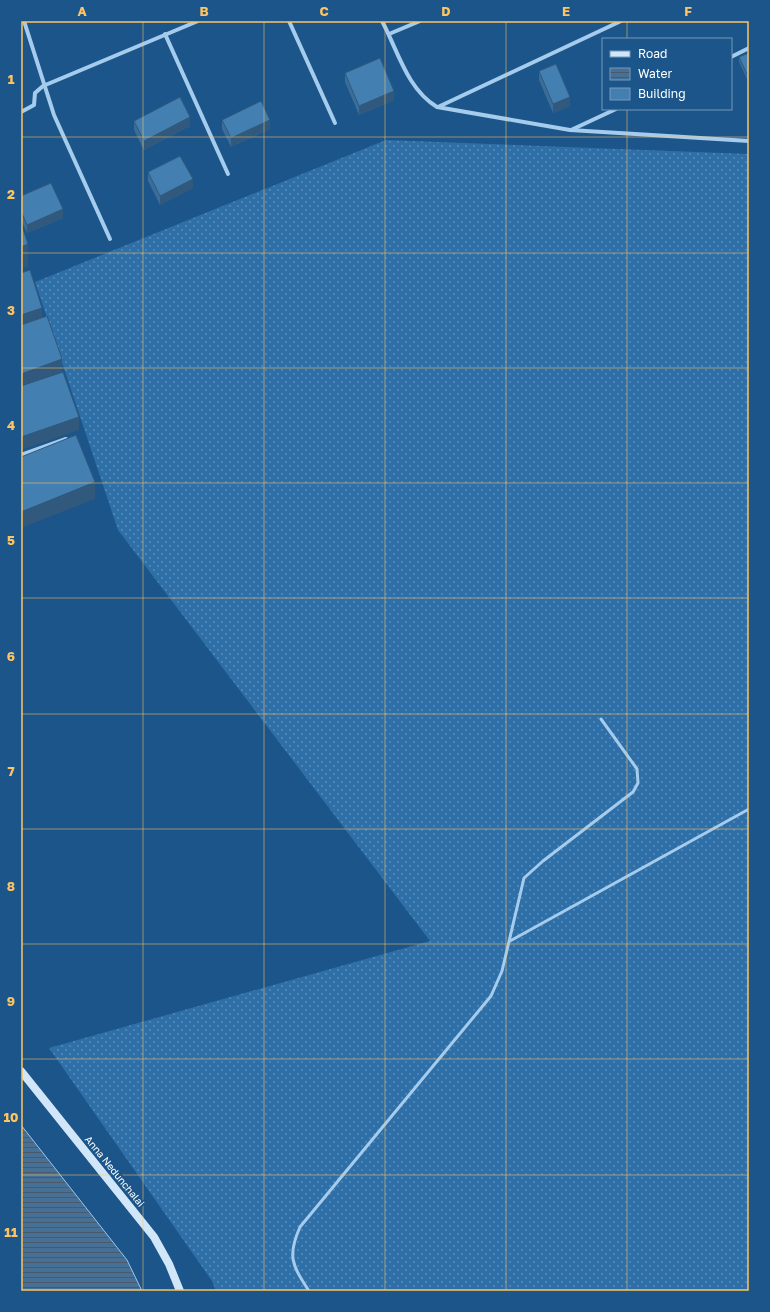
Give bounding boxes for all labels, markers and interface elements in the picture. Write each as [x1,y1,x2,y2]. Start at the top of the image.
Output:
text: A [77,3,87,19]
text: B [199,3,209,19]
text: C [319,3,329,19]
text: D [441,3,451,19]
text: E [562,3,570,19]
text: F [684,3,692,19]
legend [602,38,732,110]
text: Road [638,46,667,61]
text: Water [638,66,672,81]
text: 1 [8,71,15,87]
text: Building [638,86,686,101]
text: 2 [7,186,15,202]
text: 3 [7,302,15,318]
text: 4 [7,417,15,433]
text: 5 [7,532,15,548]
text: 6 [7,648,15,664]
text: 7 [7,763,15,779]
text: 8 [7,878,15,894]
text: 9 [7,993,15,1009]
text: 10 [3,1109,19,1125]
street label: Anna Nedunchalai [83,1133,147,1209]
text: 11 [4,1224,18,1240]

